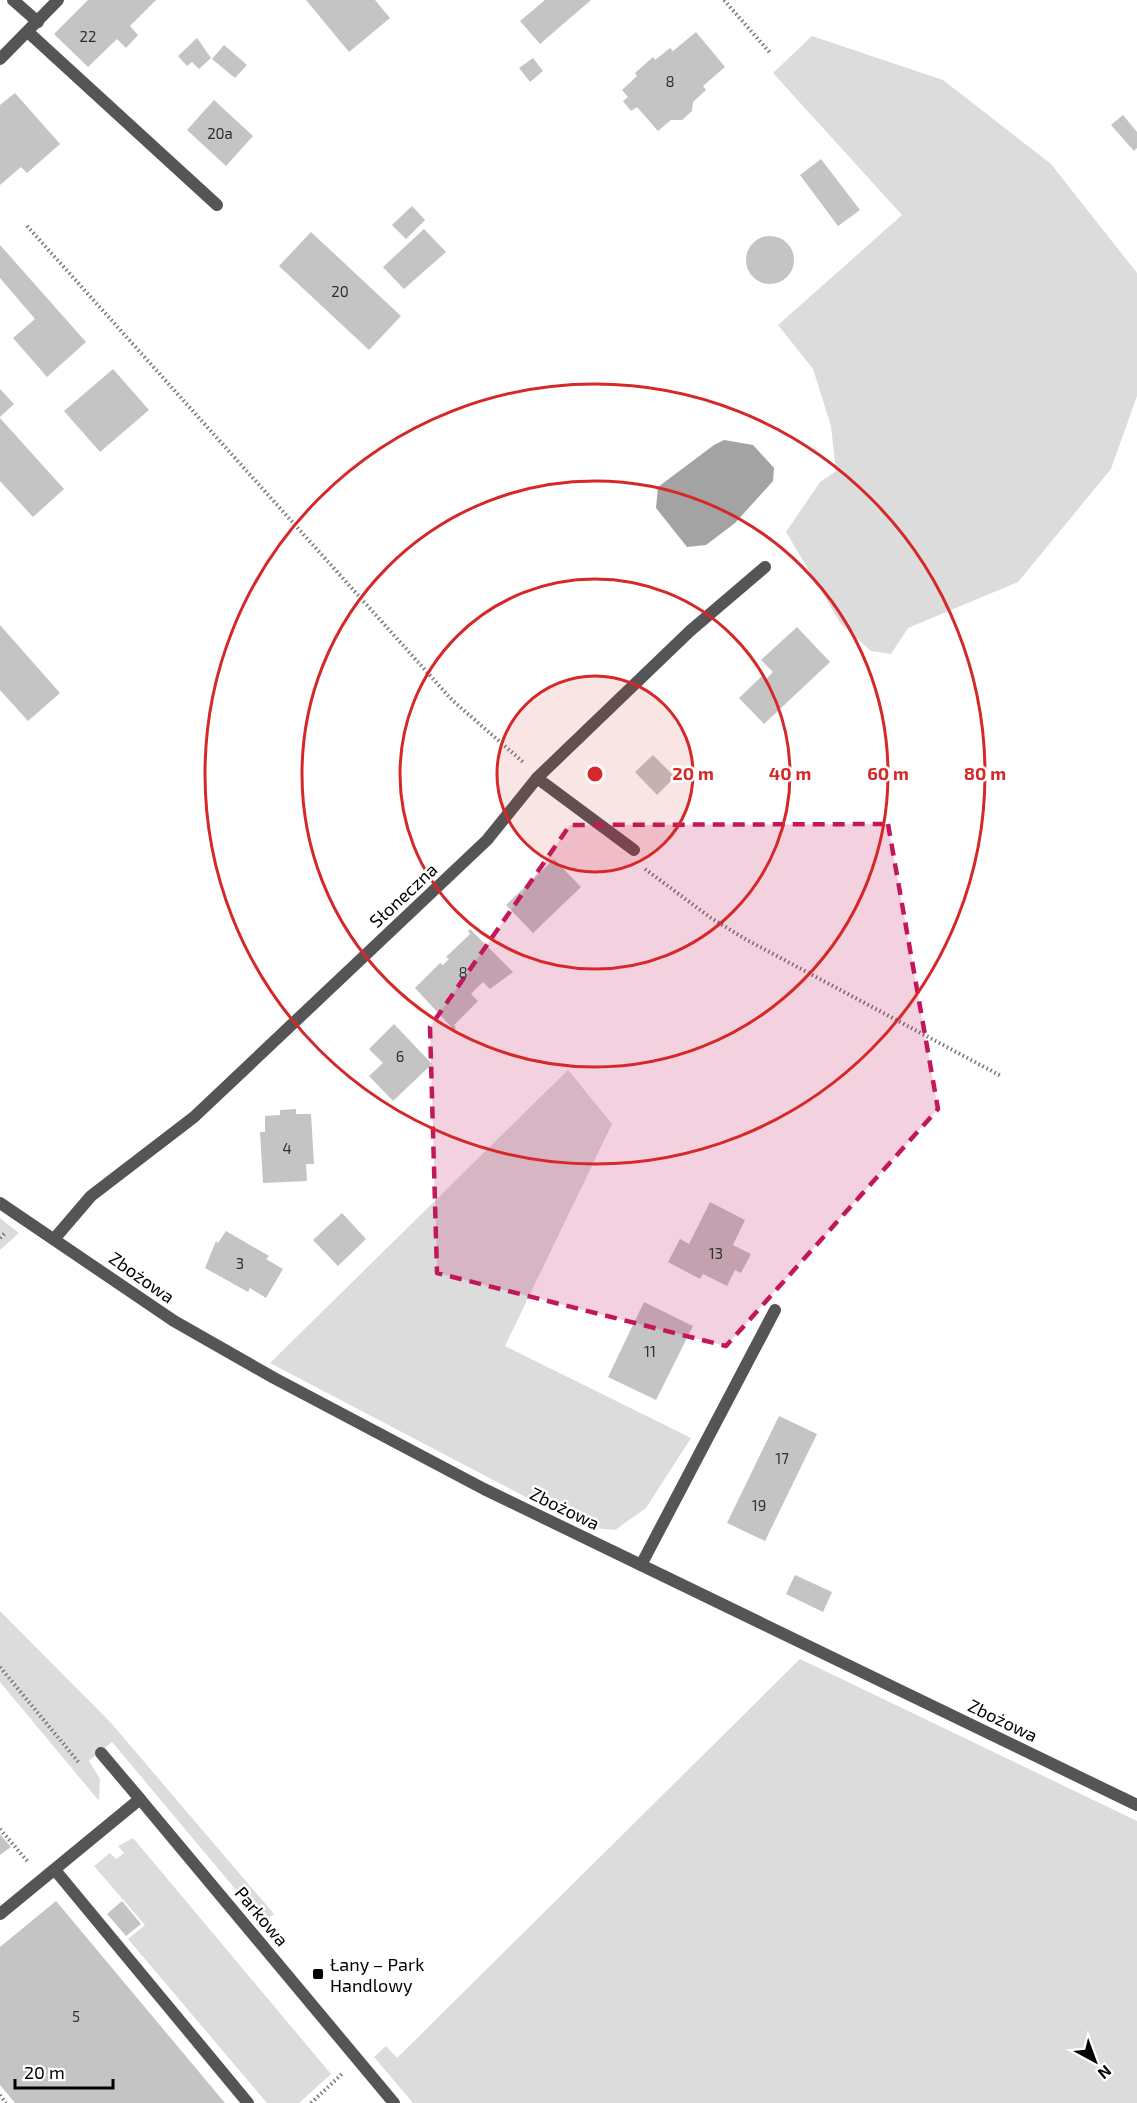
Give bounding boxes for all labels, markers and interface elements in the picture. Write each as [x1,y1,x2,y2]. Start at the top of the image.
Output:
house number: 22 [80,27,96,45]
house number: 8 [665,72,675,90]
house number: 20a [207,124,233,142]
house number: 20 [331,282,349,300]
text: 20 m [672,762,714,784]
text: 40 m [769,762,811,784]
text: 60 m [867,762,909,784]
text: 80 m [964,762,1006,784]
centre of rings [585,764,605,784]
street label: Słoneczna [365,858,441,932]
house number: 8 [458,963,468,981]
house number: 6 [396,1047,404,1065]
house number: 4 [282,1139,292,1157]
house number: 13 [709,1244,723,1262]
street label: Zbożowa [105,1247,179,1307]
house number: 3 [236,1254,244,1272]
house number: 11 [644,1342,656,1360]
house number: 17 [775,1449,789,1467]
street label: Zbożowa [527,1482,603,1534]
house number: 19 [752,1496,766,1514]
street label: Zbożowa [965,1694,1041,1746]
street label: Parkowa [231,1882,293,1950]
place label: Łany – Park Handlowy [330,1953,424,1996]
marker: Łany – Park Handlowy [311,1967,325,1981]
house number: 5 [72,2007,80,2025]
north arrow [1065,2031,1125,2091]
scale bar [15,2052,112,2090]
text: 20 m [24,2061,65,2083]
text: N [1095,2062,1116,2084]

